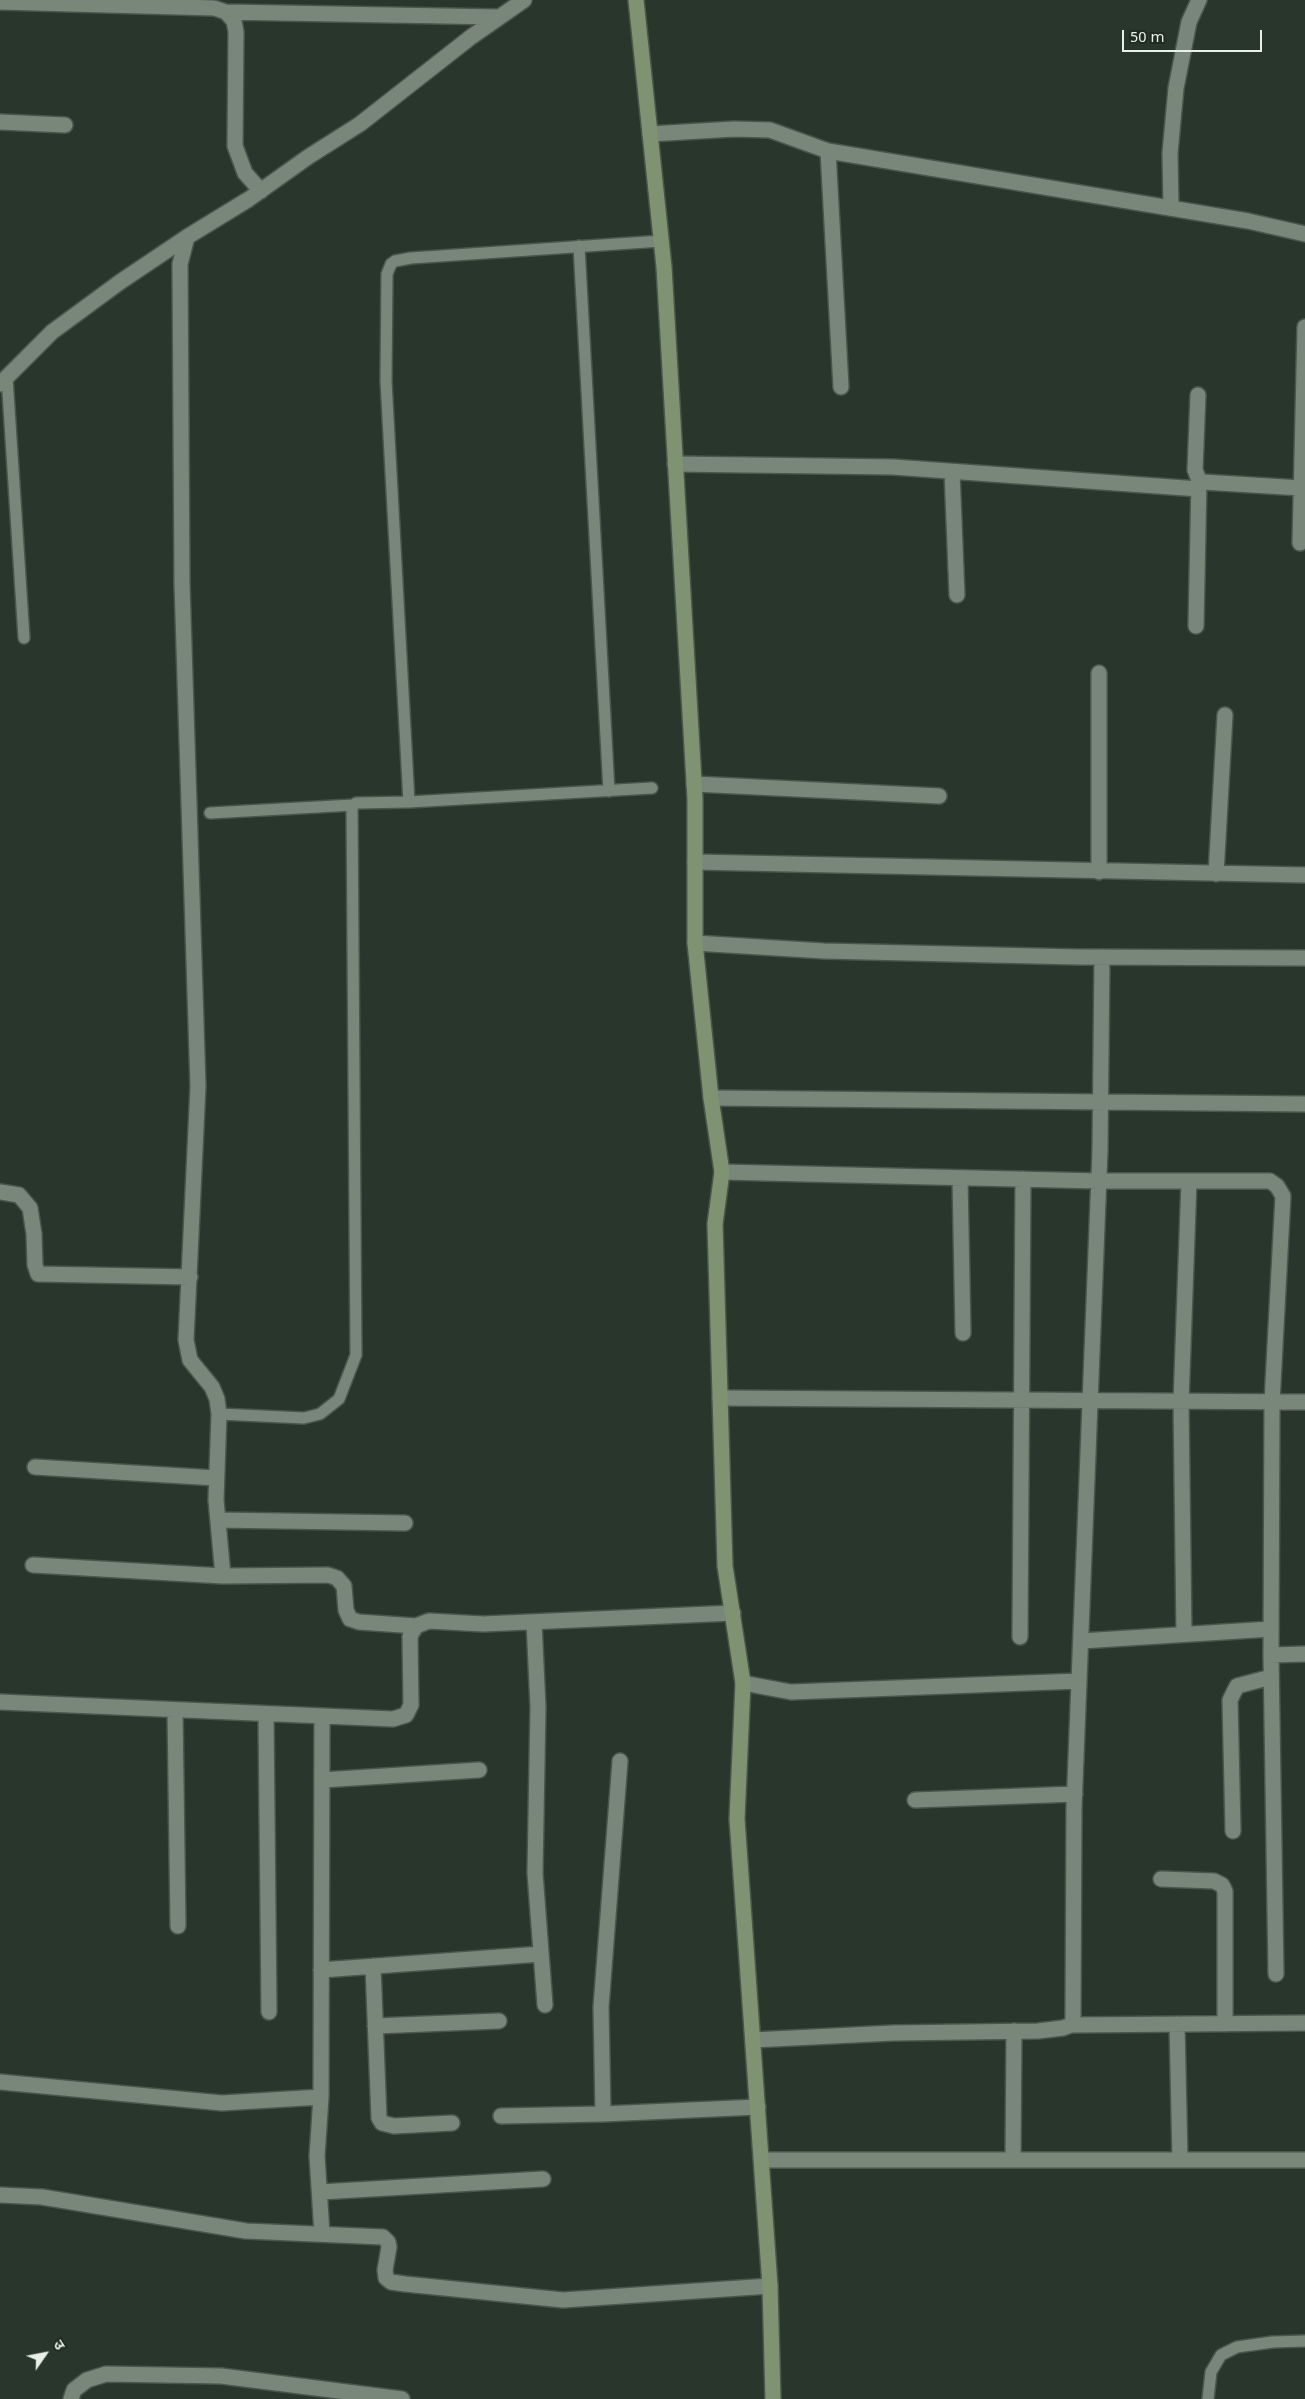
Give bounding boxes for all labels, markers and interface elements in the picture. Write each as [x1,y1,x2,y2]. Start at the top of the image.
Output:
scale bar [1125,20,1265,52]
text: 50 m [1130,29,1164,48]
north arrow [20,2329,70,2379]
text: उ [48,2337,68,2354]

